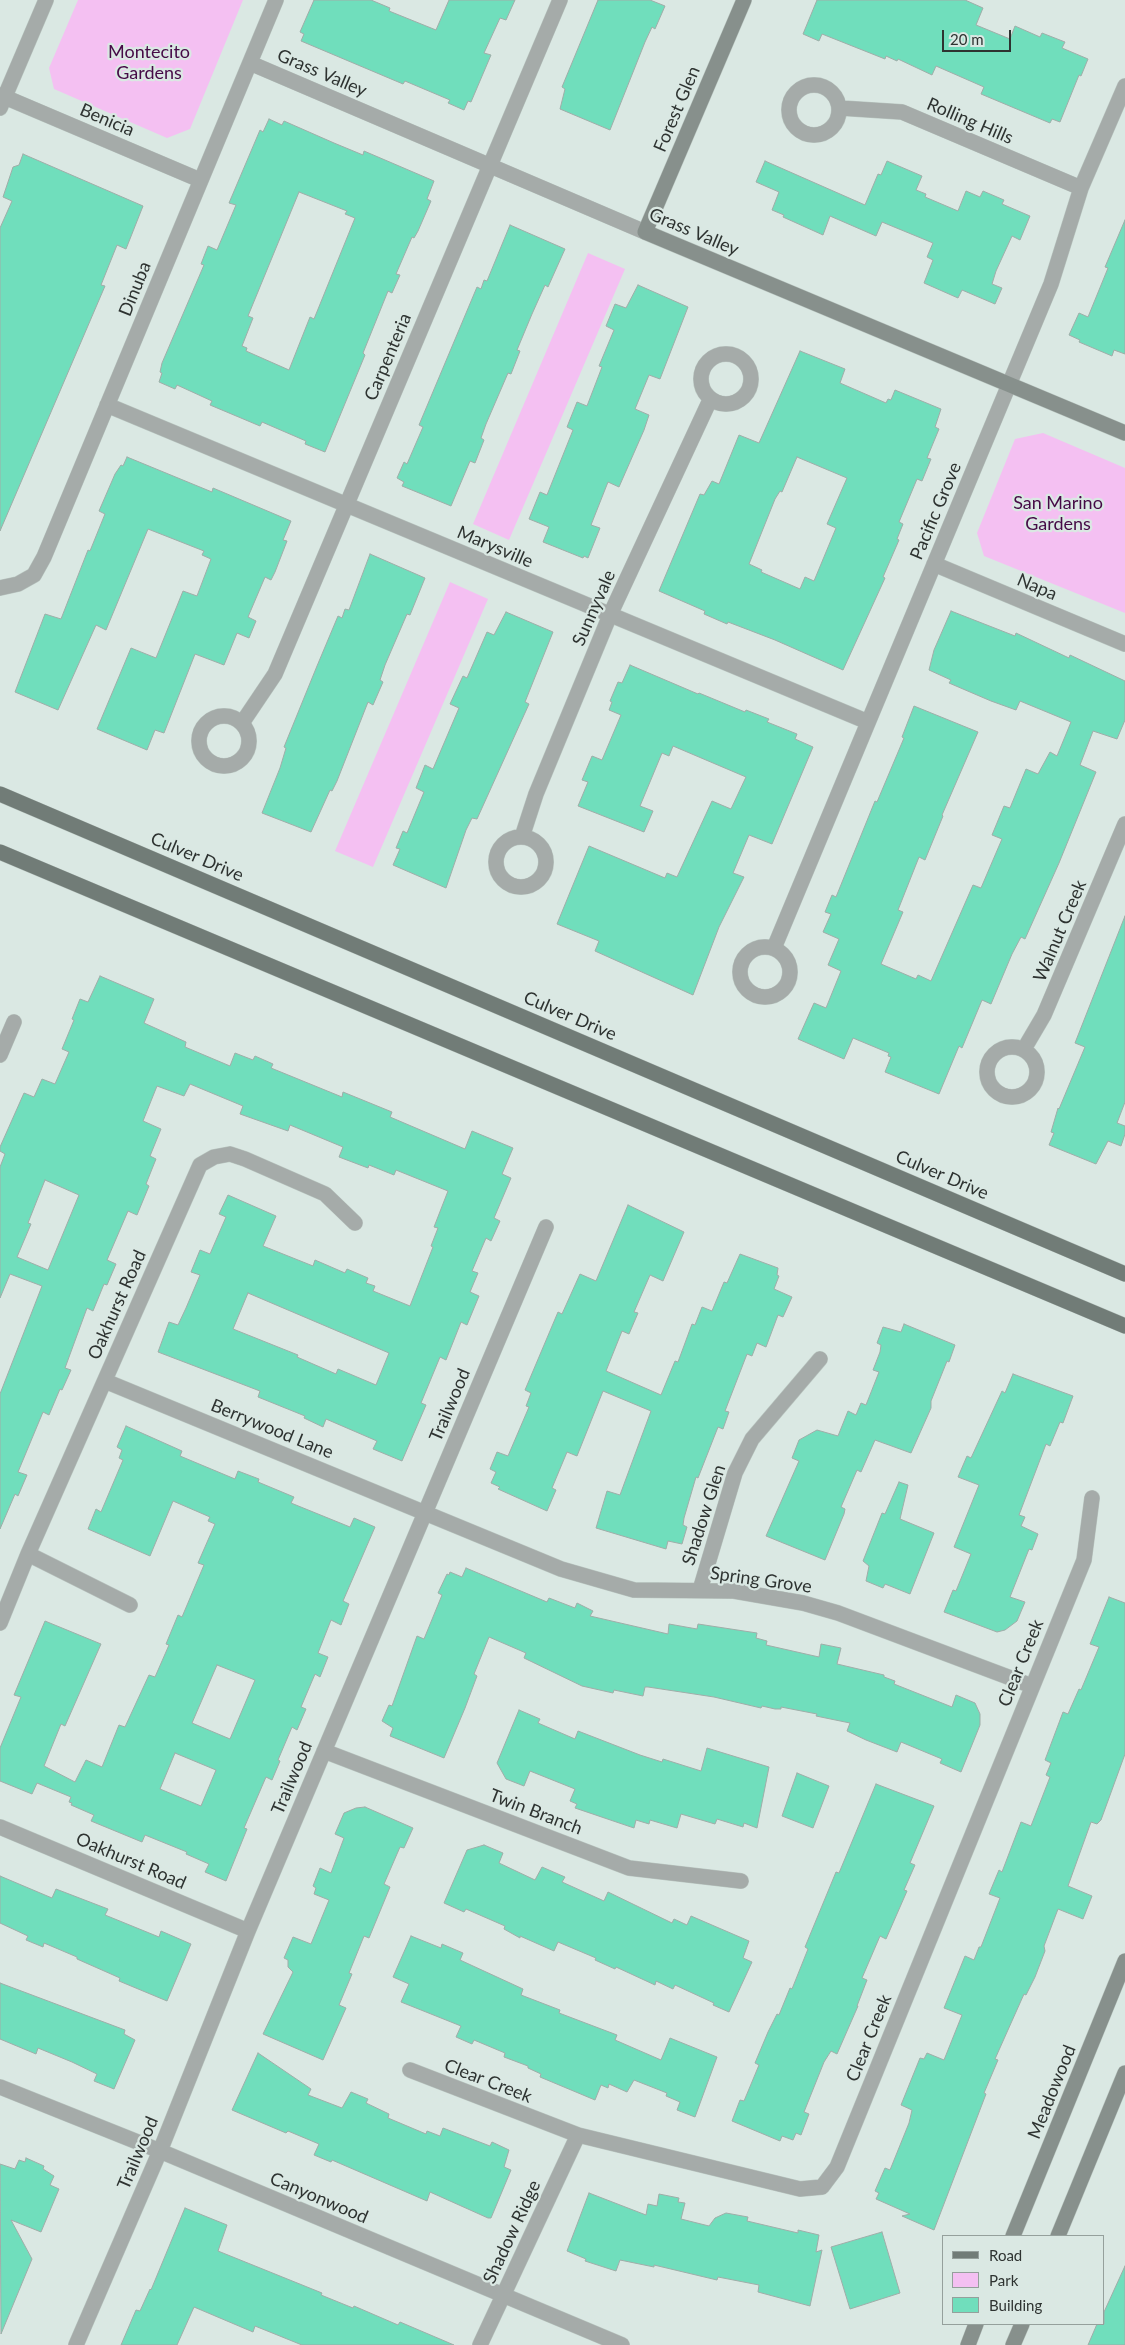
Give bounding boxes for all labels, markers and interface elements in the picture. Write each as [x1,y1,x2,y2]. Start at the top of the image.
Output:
scale bar [945,20,1014,52]
text: 20 m [950,30,984,48]
park label: Montecito Gardens [108,41,190,84]
street label: Grass Valley [274,44,370,102]
street label: Forest Glen [649,63,705,155]
street label: Rolling Hills [923,93,1017,149]
street label: Benicia [76,99,138,141]
street label: Grass Valley [646,203,742,261]
street label: Dinuba [114,259,156,319]
street label: Carpenteria [360,310,416,404]
street label: Pacific Grove [906,459,966,563]
park label: San Marino Gardens [1013,492,1103,534]
street label: Marysville [454,521,536,573]
street label: Sunnyvale [568,567,620,649]
street label: Napa [1014,569,1060,605]
street label: Culver Drive [147,828,247,886]
street label: Walnut Creek [1029,877,1091,985]
street label: Culver Drive [520,987,620,1045]
street label: Culver Drive [892,1146,992,1204]
street label: Oakhurst Road [83,1247,151,1363]
street label: Trailwood [425,1365,475,1445]
street label: Berrywood Lane [208,1395,336,1463]
street label: Shadow Glen [678,1462,730,1568]
street label: Spring Grove [709,1562,813,1598]
street label: Clear Creek [994,1616,1048,1710]
street label: Trailwood [267,1738,317,1818]
street label: Twin Branch [487,1784,585,1840]
street label: Oakhurst Road [73,1828,189,1894]
street label: Clear Creek [842,1991,896,2085]
street label: Meadowood [1023,2042,1081,2142]
street label: Clear Creek [441,2054,535,2108]
street label: Trailwood [113,2113,163,2193]
street label: Canyonwood [267,2168,371,2228]
street label: Shadow Ridge [479,2177,545,2287]
legend [942,2235,1105,2325]
text: Road [989,2246,1022,2264]
text: Park [989,2271,1018,2289]
text: Building [989,2296,1042,2314]

